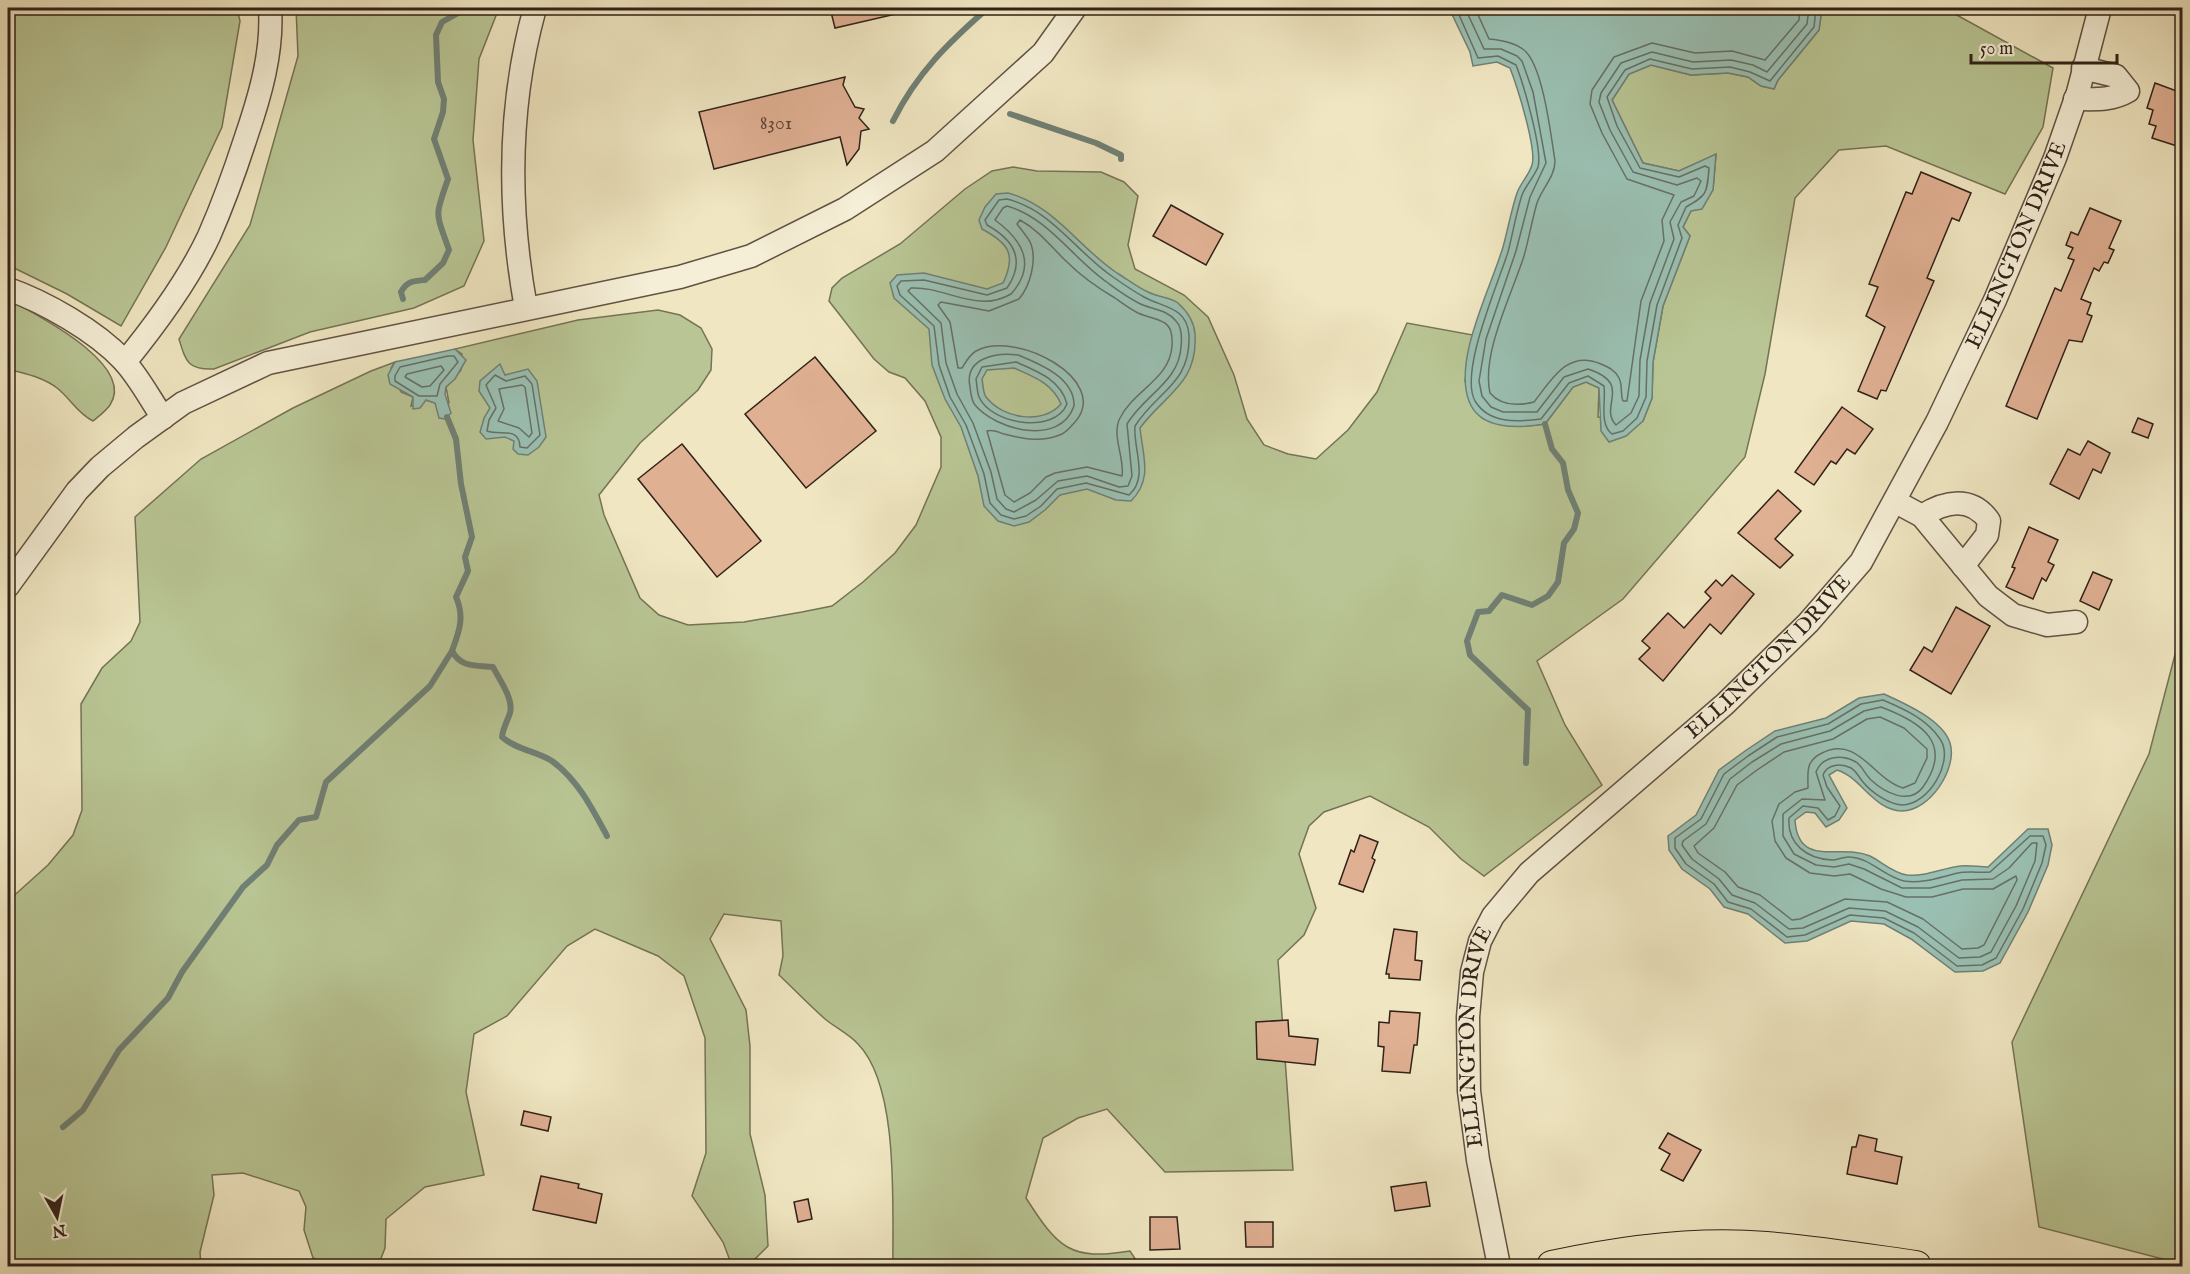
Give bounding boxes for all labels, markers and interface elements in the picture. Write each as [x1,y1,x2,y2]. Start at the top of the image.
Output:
scale bar [1971,27,2116,65]
text: 50 m [1980,38,2013,61]
house number: 8301 [760,111,792,136]
street label: ELLINGTON DRIVE [1960,138,2074,353]
street label: ELLINGTON DRIVE [1680,569,1858,746]
street label: ELLINGTON DRIVE [1454,922,1499,1149]
north arrow [27,1187,87,1247]
text: N [50,1219,68,1241]

